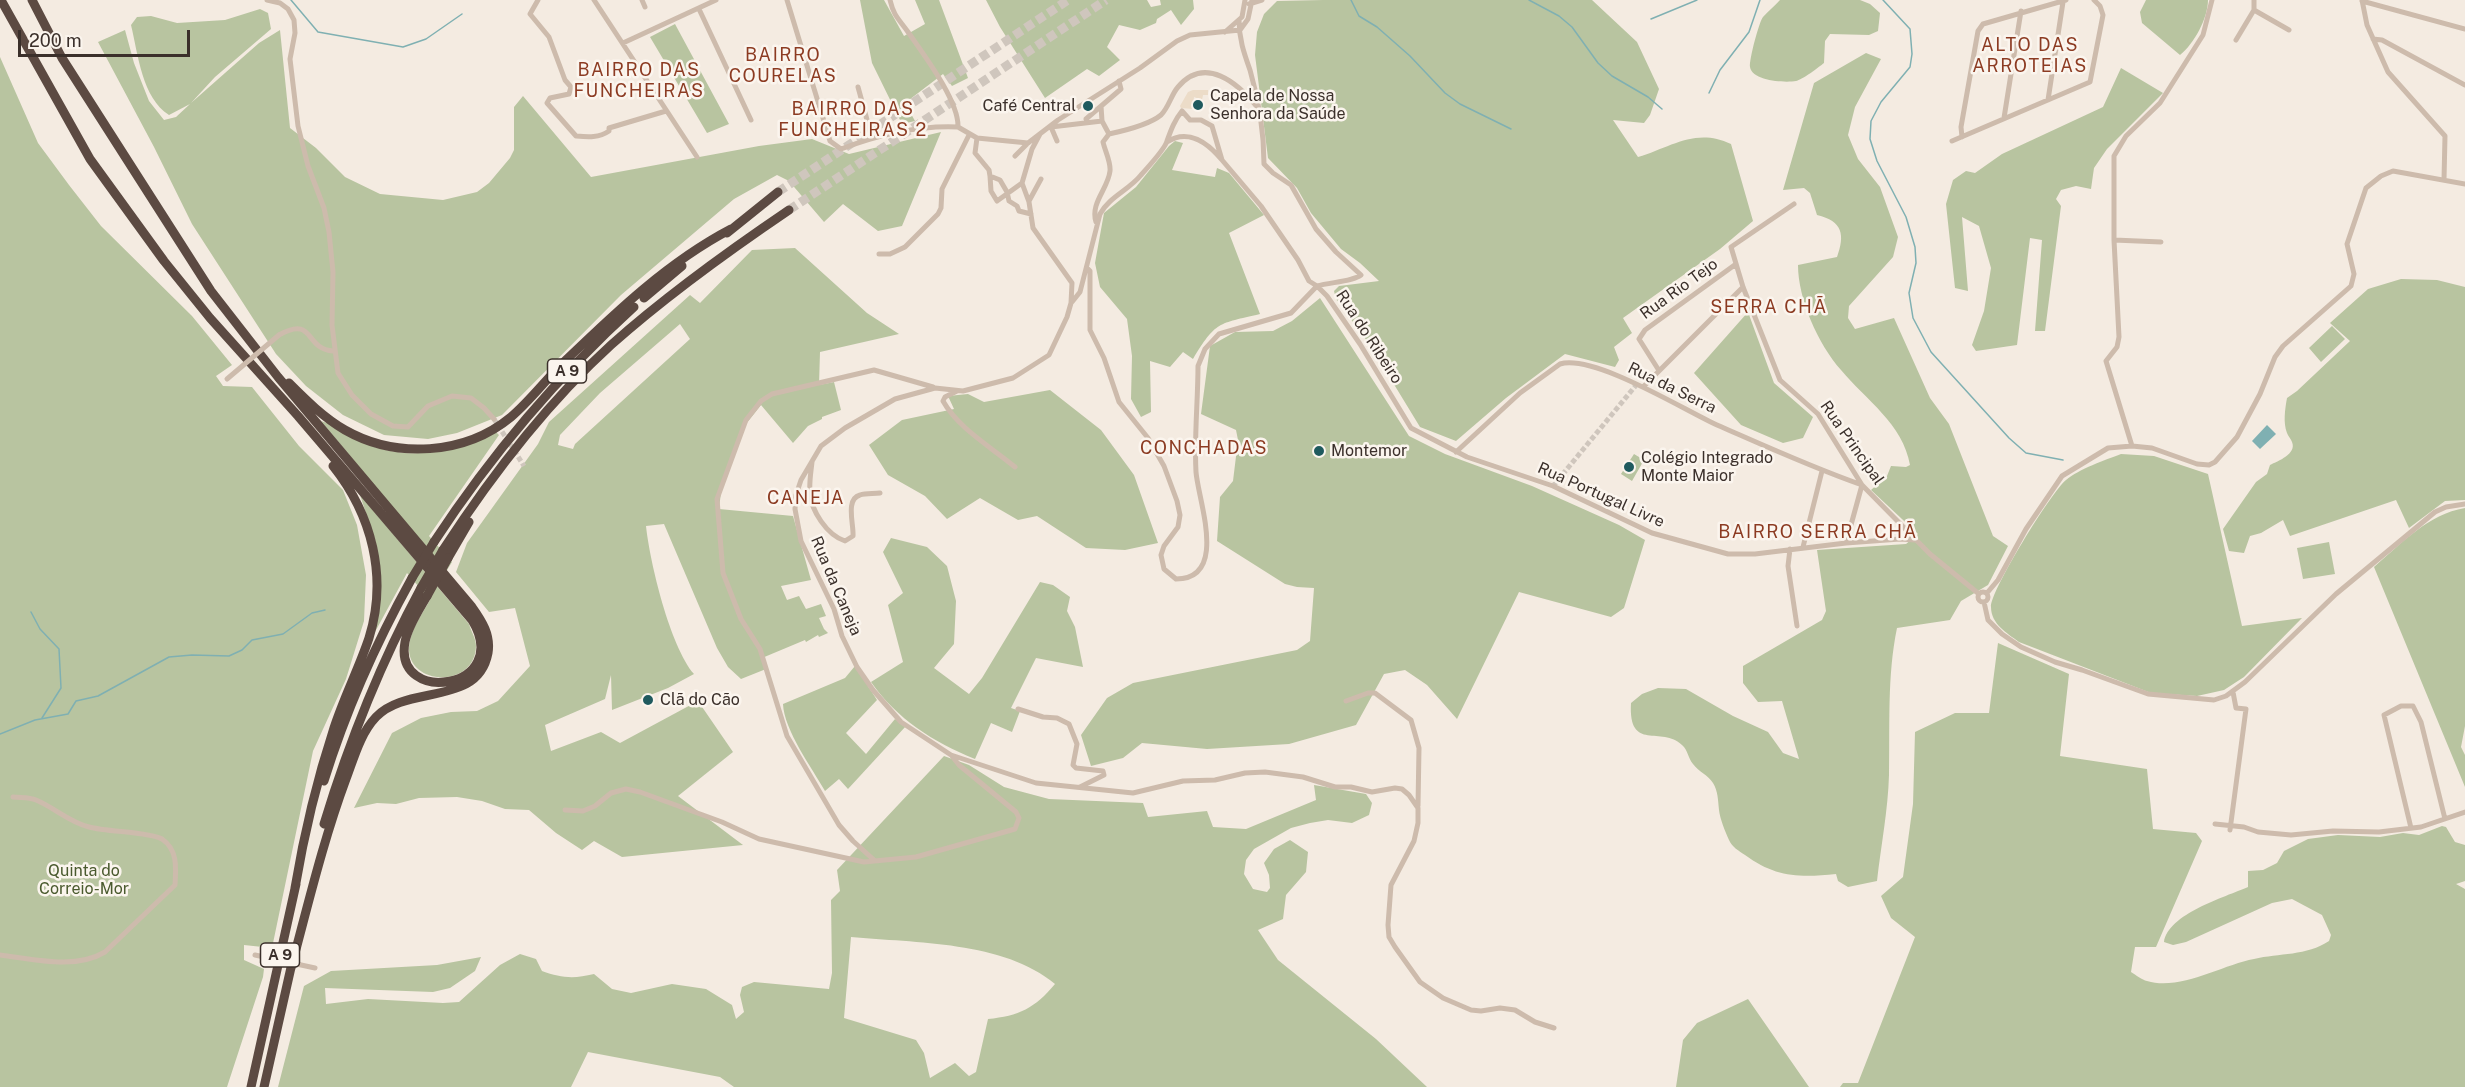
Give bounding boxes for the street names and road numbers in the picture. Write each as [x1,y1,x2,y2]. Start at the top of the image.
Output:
street label: Rua Rio Tejo [1637,254,1721,324]
street label: Rua do Ribeiro [1332,287,1406,387]
street label: Rua da Serra [1625,358,1719,418]
road number: A 9 [548,359,586,383]
street label: Rua Principal [1816,397,1888,489]
street label: Rua Portugal Livre [1535,458,1667,532]
street label: Rua da Caneja [806,533,866,639]
road number: A 9 [260,943,300,967]

